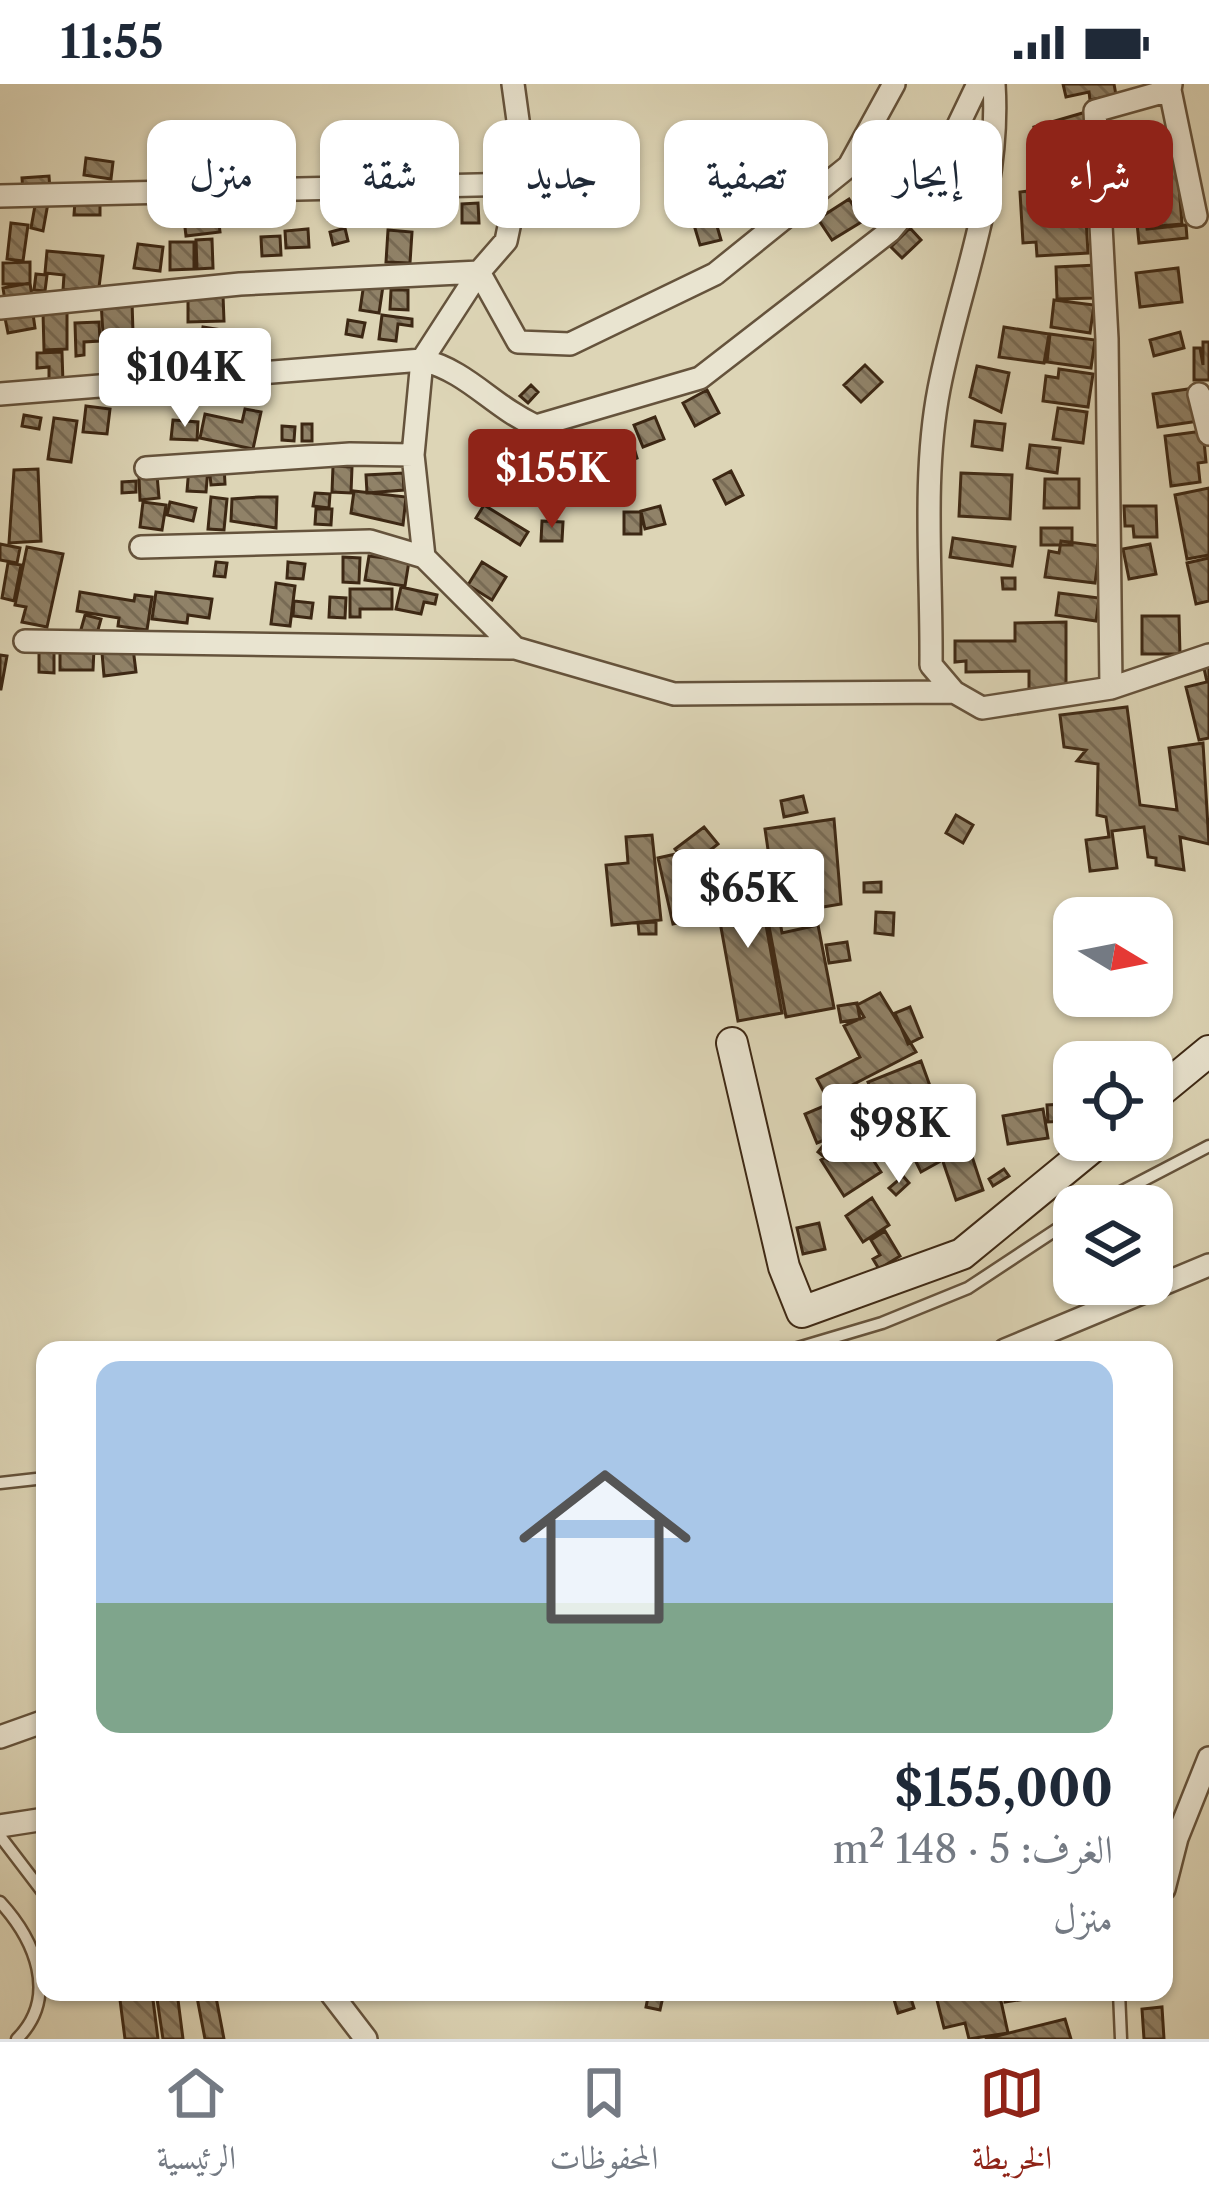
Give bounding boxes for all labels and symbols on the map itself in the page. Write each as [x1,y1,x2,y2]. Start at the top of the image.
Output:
pin: $104K [101,328,269,430]
pin: $155K [468,429,636,531]
pin: $65K [677,849,819,951]
north arrow [1053,897,1173,1017]
pin: $98K [828,1084,970,1186]

